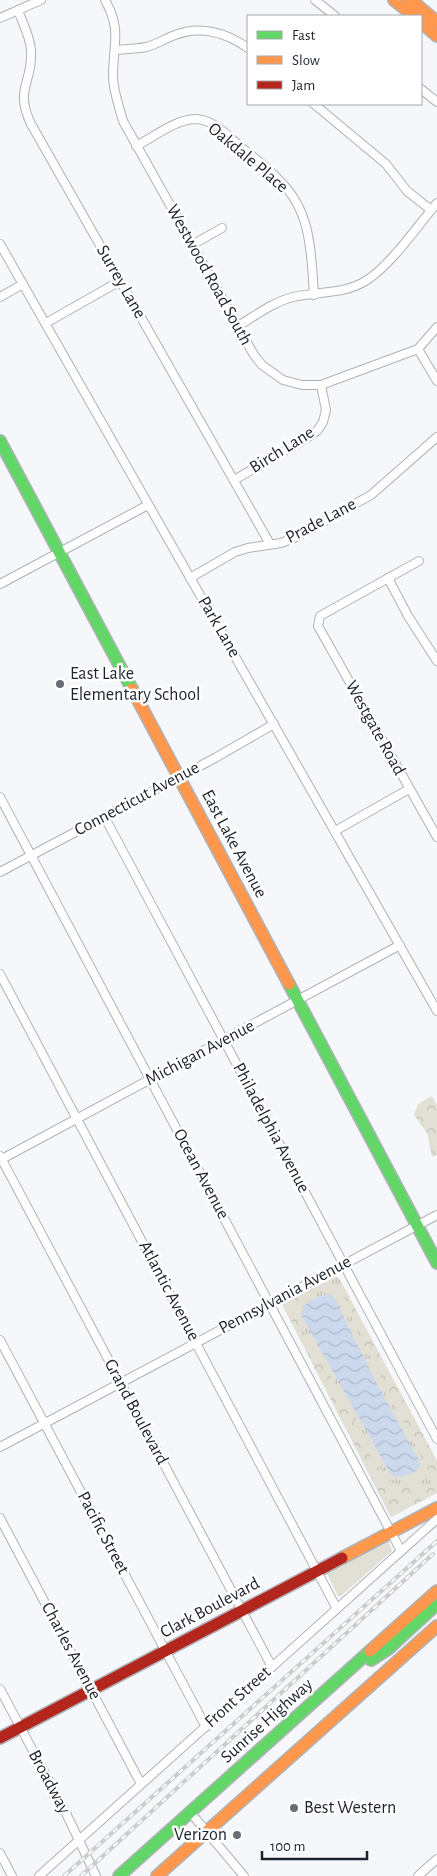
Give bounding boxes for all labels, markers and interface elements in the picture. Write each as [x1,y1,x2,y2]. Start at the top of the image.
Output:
legend [247,15,422,105]
text: Fast [292,28,316,43]
text: Slow [292,53,320,68]
text: Jam [292,78,315,93]
street label: Oakdale Place [205,119,291,197]
street label: Westwood Road South [163,202,255,348]
street label: Surrey Lane [93,242,149,322]
street label: Birch Lane [247,423,317,477]
street label: Prade Lane [283,495,359,547]
street label: Park Lane [194,593,244,661]
place label: East Lake Elementary School [70,665,201,704]
marker: East Lake Elementary School [54,678,66,690]
street label: Westgate Road [342,678,408,778]
street label: Connecticut Avenue [72,759,202,839]
street label: East Lake Avenue [198,787,270,901]
street label: Michigan Avenue [143,1017,257,1089]
street label: Philadelphia Avenue [229,1060,313,1196]
street label: Ocean Avenue [170,1126,232,1222]
street label: Atlantic Avenue [135,1238,203,1344]
street label: Pennsylvania Avenue [216,1253,354,1337]
street label: Grand Boulevard [101,1356,171,1468]
street label: Pacific Street [74,1489,132,1578]
street label: Clark Boulevard [157,1574,263,1642]
street label: Charles Avenue [38,1599,104,1703]
street label: Front Street [202,1663,275,1731]
street label: Sunrise Highway [218,1675,317,1767]
street label: Broadway [25,1747,73,1817]
place label: Best Western [304,1799,396,1817]
marker: Best Western [288,1802,300,1814]
place label: Verizon [174,1826,227,1844]
scale bar [262,1828,367,1860]
marker: Verizon [231,1829,243,1841]
text: 100 m [270,1839,305,1854]

